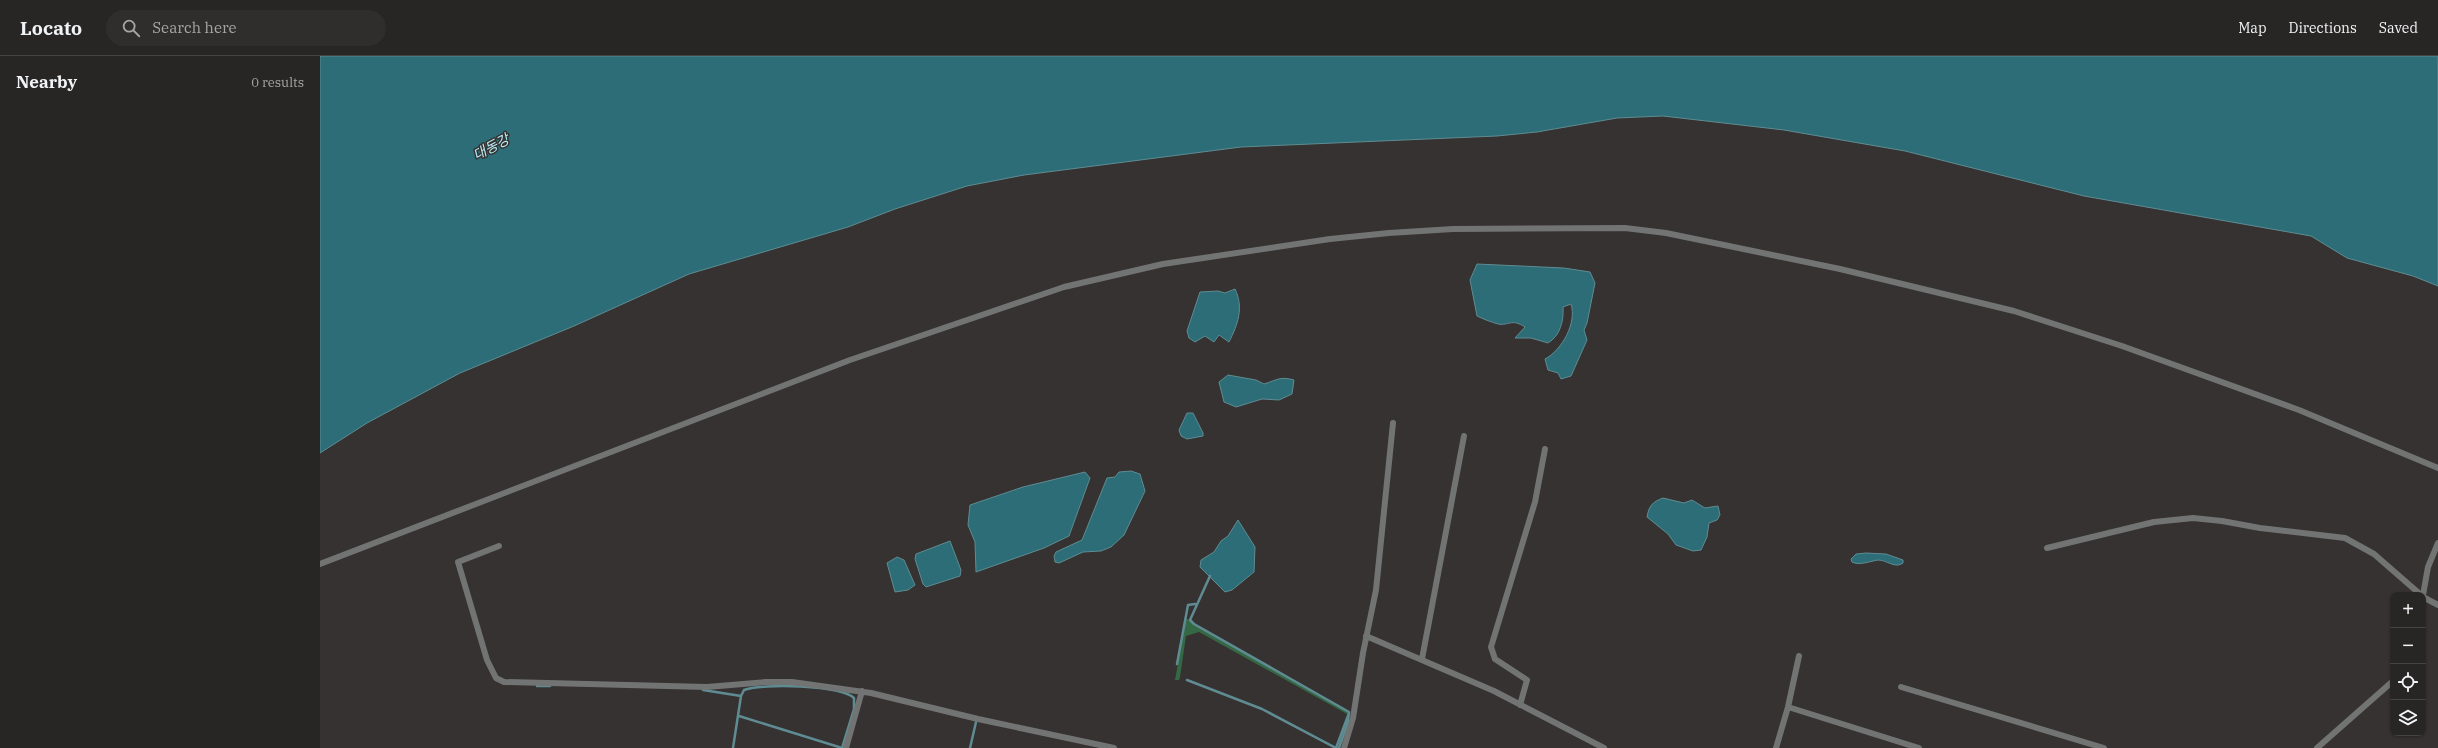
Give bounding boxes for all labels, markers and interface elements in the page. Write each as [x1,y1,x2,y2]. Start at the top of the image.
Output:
search box [106,10,386,46]
text: Locato [20,16,82,40]
icon: search [120,17,142,39]
text: Search here [152,18,237,37]
text: Map [2238,19,2267,37]
text: Directions [2289,19,2357,37]
text: Saved [2379,19,2418,37]
text: Nearby [16,71,77,93]
text: 0 results [251,74,304,91]
water label: 대동강 [470,129,514,164]
map controls [2390,592,2426,736]
button: + [2390,592,2426,628]
button: − [2390,628,2426,664]
button: locate [2390,664,2426,700]
button: layers [2390,700,2426,736]

